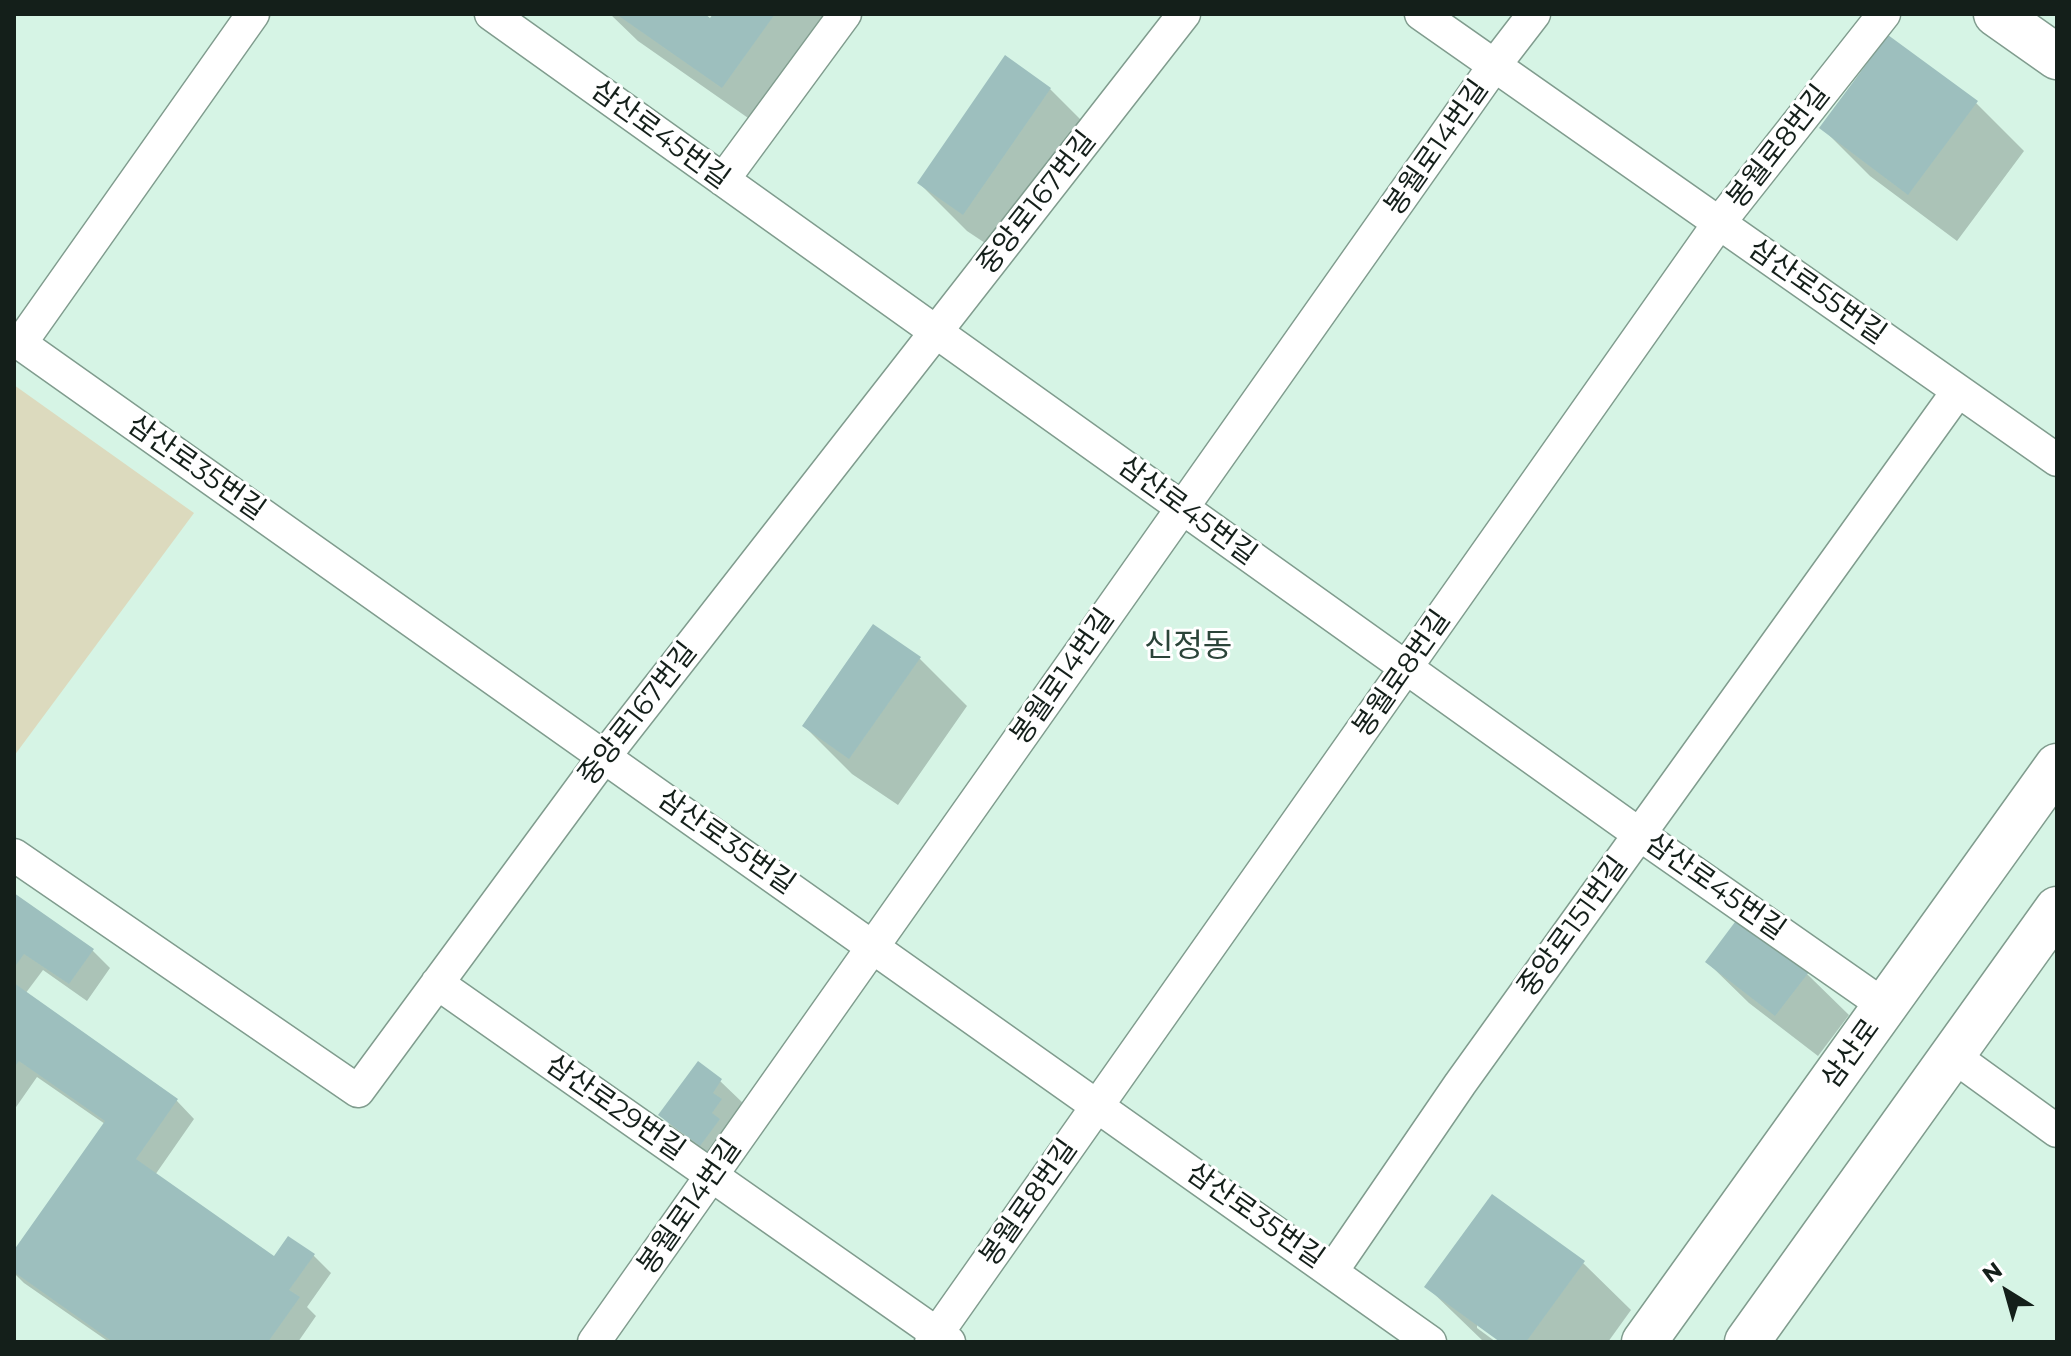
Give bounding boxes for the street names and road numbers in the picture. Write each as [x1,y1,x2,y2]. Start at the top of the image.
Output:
street label: 삼산로45번길 [584,73,736,197]
street label: 봉월로14번길 [1378,74,1496,222]
street label: 봉월로8번길 [1721,79,1837,215]
street label: 중앙로167번길 [971,125,1103,281]
street label: 삼산로55번길 [1742,232,1892,352]
street label: 삼산로35번길 [121,408,271,528]
street label: 삼산로45번길 [1111,449,1263,573]
street label: 봉월로14번길 [1004,603,1122,751]
street label: 봉월로8번길 [1346,604,1458,744]
street label: 중앙로167번길 [572,636,704,792]
street label: 삼산로35번길 [651,782,801,902]
street label: 삼산로45번길 [1639,826,1791,948]
street label: 중앙로151번길 [1511,850,1635,1004]
street label: 삼산로 [1815,1013,1887,1095]
street label: 삼산로29번길 [539,1048,691,1168]
street label: 봉월로14번길 [631,1133,749,1281]
street label: 봉월로8번길 [973,1133,1085,1273]
street label: 삼산로35번길 [1180,1156,1330,1276]

